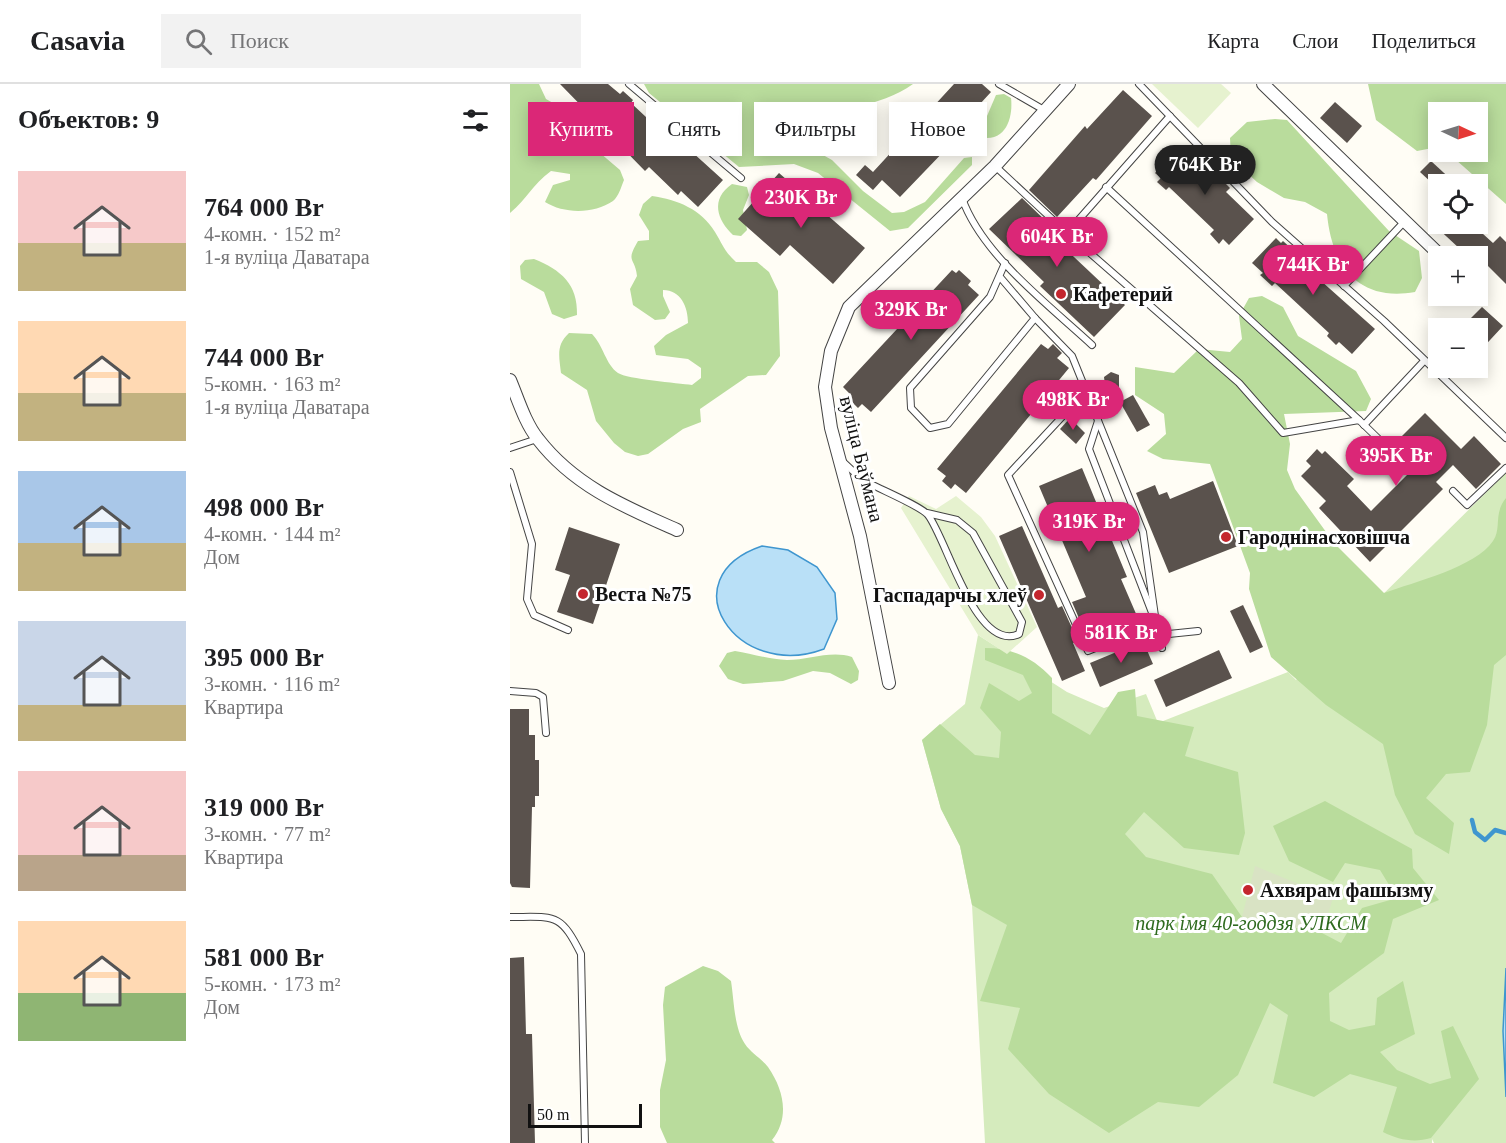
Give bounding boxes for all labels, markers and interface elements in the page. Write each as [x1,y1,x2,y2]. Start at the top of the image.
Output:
search box [161,14,581,68]
text: Casavia [30,25,125,56]
icon: search [182,25,215,58]
text: Поиск [230,28,289,53]
text: Карта [1207,29,1259,53]
text: Слои [1292,29,1338,53]
text: Поделиться [1371,29,1476,53]
chip: Купить [528,102,634,156]
chip: Снять [646,102,742,156]
chip: Фильтры [754,102,877,156]
chip: Новое [889,102,987,156]
north arrow [1428,102,1488,162]
map controls [1428,102,1488,378]
icon: filters [459,104,492,137]
text: Объектов: 9 [18,105,159,134]
pin: 764K Br [1150,145,1260,196]
text: 764K Br [1169,153,1241,175]
button: locate [1428,174,1488,234]
pin: 230K Br [746,178,856,229]
text: 230K Br [765,186,837,208]
text: 764 000 Br [204,193,324,222]
icon: home [66,195,138,267]
pin: 604K Br [1002,217,1112,268]
text: 4-комн. · 152 m² [204,223,341,245]
text: 604K Br [1021,225,1093,247]
pin: 744K Br [1258,245,1368,296]
text: 1-я вуліца Даватара [204,246,370,268]
button: + [1428,246,1488,306]
text: 744K Br [1277,253,1349,275]
place label: Кафетерий [1073,283,1173,306]
marker: Кафетерий [1054,287,1068,301]
pin: 329K Br [856,290,966,341]
text: 329K Br [875,298,947,320]
button: − [1428,318,1488,378]
text: 744 000 Br [204,343,324,372]
icon: home [66,345,138,417]
text: 5-комн. · 163 m² [204,373,341,395]
pin: 498K Br [1018,380,1128,431]
text: 498K Br [1037,388,1109,410]
street label: вуліца Баўмана [835,394,888,525]
text: 1-я вуліца Даватара [204,396,370,418]
pin: 395K Br [1341,436,1451,487]
text: 395K Br [1360,444,1432,466]
text: 498 000 Br [204,493,324,522]
icon: home [66,495,138,567]
pin: 319K Br [1034,502,1144,553]
text: 319K Br [1053,510,1125,532]
text: 4-комн. · 144 m² [204,523,341,545]
place label: Гароднінасховішча [1238,526,1410,549]
marker: Гароднінасховішча [1219,530,1233,544]
text: Дом [204,546,240,568]
place label: Веста №75 [595,583,692,605]
place label: Гаспадарчы хлеў [873,584,1027,607]
marker: Веста №75 [576,587,590,601]
marker: Гаспадарчы хлеў [1032,588,1046,602]
pin: 581K Br [1066,613,1176,664]
text: 581K Br [1085,621,1157,643]
text: 395 000 Br [204,643,324,672]
icon: home [66,645,138,717]
text: 3-комн. · 116 m² [204,673,340,695]
text: Квартира [204,696,283,718]
text: 319 000 Br [204,793,324,822]
icon: home [66,795,138,867]
text: 3-комн. · 77 m² [204,823,331,845]
text: Квартира [204,846,283,868]
place label: Ахвярам фашызму [1260,879,1433,902]
marker: Ахвярам фашызму [1241,883,1255,897]
park label: парк імя 40-годдзя УЛКСМ [1135,912,1368,935]
text: 581 000 Br [204,943,324,972]
icon: home [66,945,138,1017]
text: 5-комн. · 173 m² [204,973,341,995]
text: Дом [204,996,240,1018]
scale bar [528,1101,642,1128]
text: 50 m [537,1106,569,1123]

